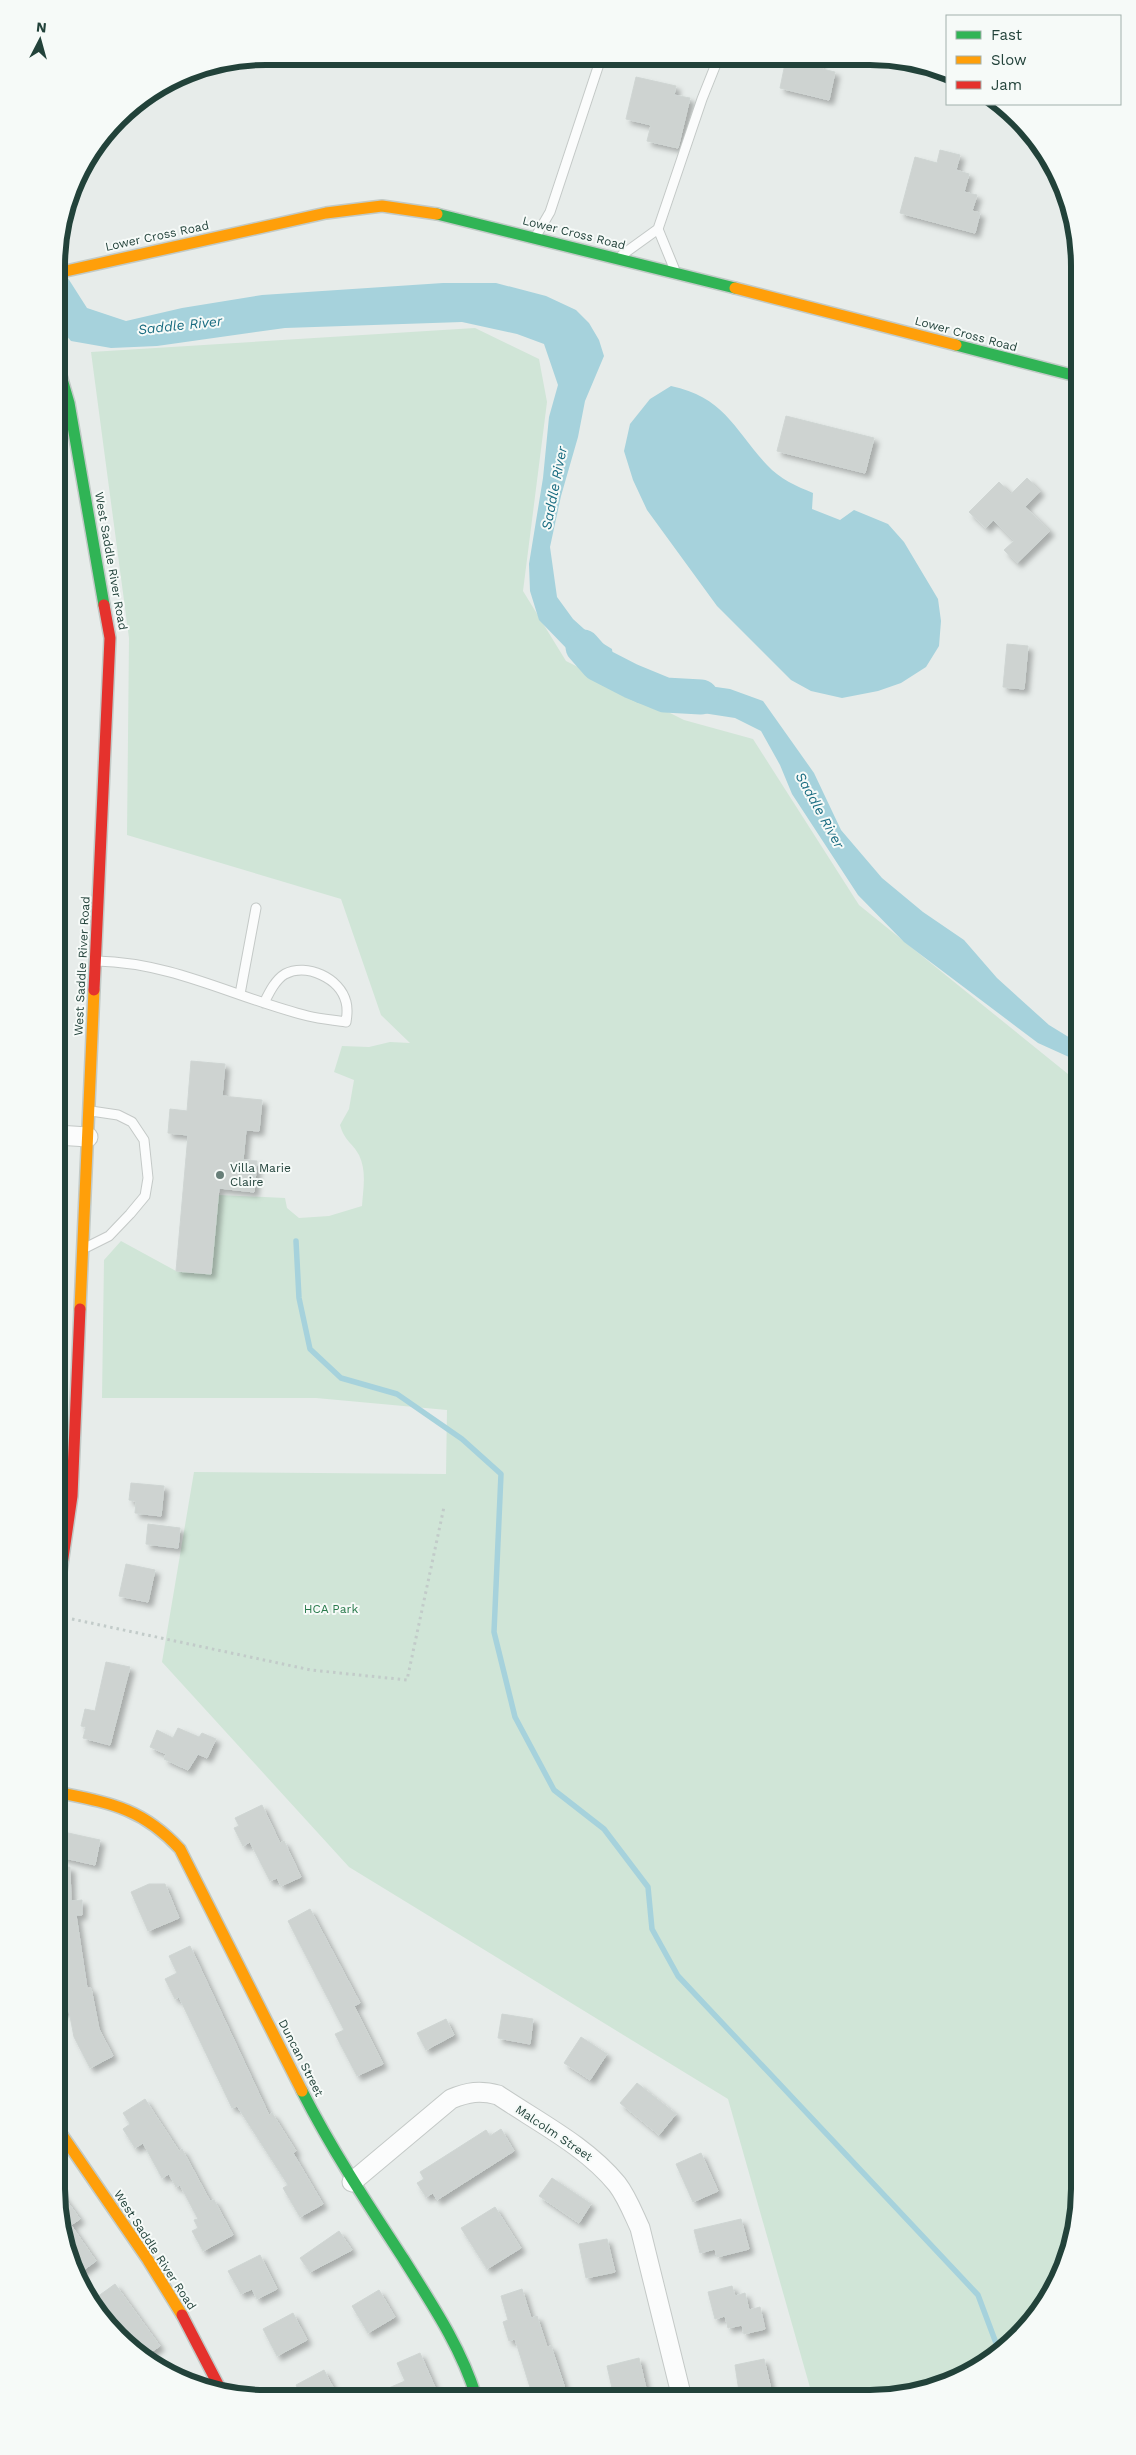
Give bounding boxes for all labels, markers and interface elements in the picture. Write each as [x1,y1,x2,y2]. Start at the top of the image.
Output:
north arrow [15,15,65,65]
legend [946,15,1121,105]
text: N [35,19,47,36]
text: Fast [991,26,1023,44]
text: Slow [991,51,1027,69]
text: Jam [991,76,1022,94]
street label: Lower Cross Road [521,213,627,253]
street label: Lower Cross Road [104,218,210,254]
water label: Saddle River [137,313,224,337]
street label: Lower Cross Road [913,314,1019,354]
water label: Saddle River [538,444,570,531]
street label: West Saddle River Road [92,491,130,631]
water label: Saddle River [792,769,848,851]
street label: West Saddle River Road [71,896,93,1036]
place label: Villa Marie Claire [230,1161,291,1189]
marker: Villa Marie Claire [214,1169,226,1181]
park label: HCA Park [304,1602,358,1616]
street label: Duncan Street [276,2017,326,2099]
street label: Malcolm Street [513,2102,595,2164]
street label: West Saddle River Road [111,2188,199,2312]

